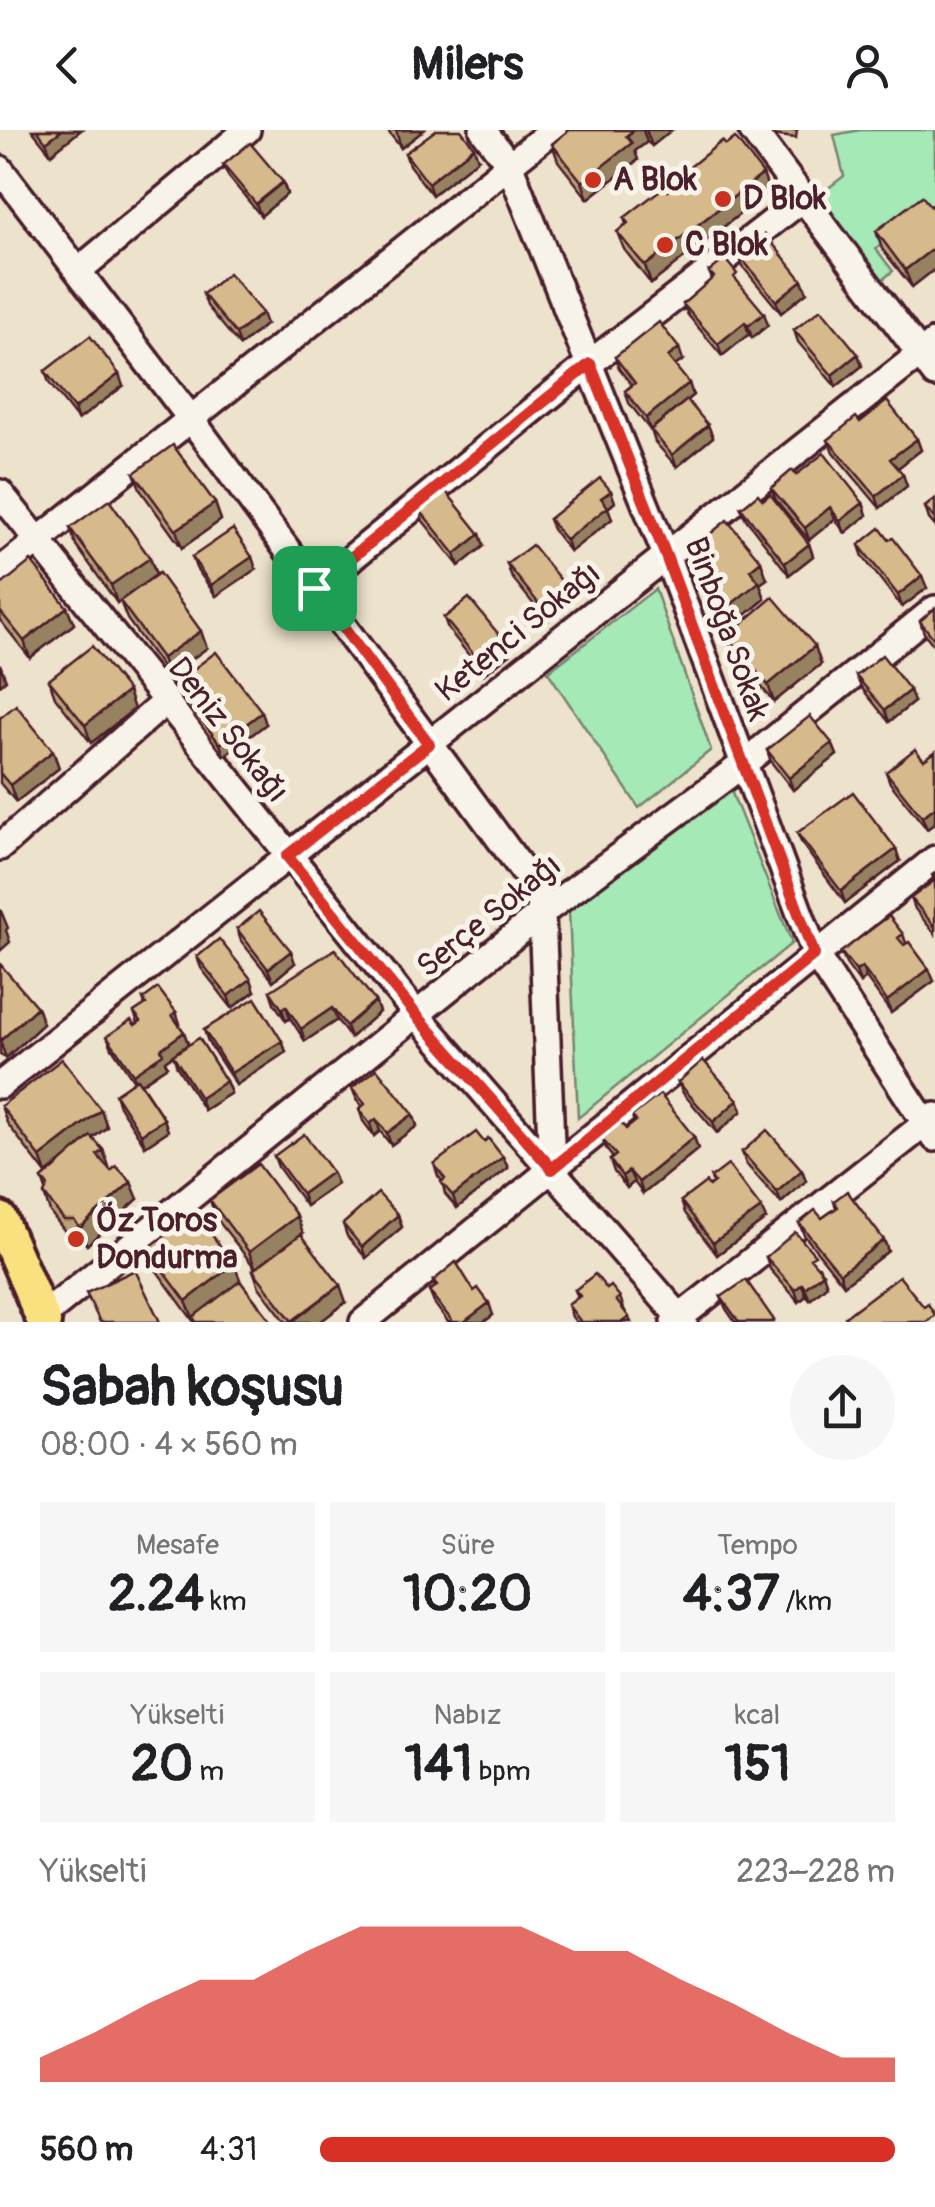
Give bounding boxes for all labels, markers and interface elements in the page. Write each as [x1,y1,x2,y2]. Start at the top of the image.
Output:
text: Milers [412,37,523,93]
icon: back [40,38,95,93]
icon: person [840,38,895,93]
place label: A Blok [613,160,698,200]
marker: A Blok [582,169,604,191]
place label: D Blok [743,179,827,219]
marker: D Blok [712,188,734,210]
place label: C Blok [685,225,769,265]
marker: C Blok [654,234,676,256]
street label: Binboğa Sokak [675,532,779,726]
pin [272,546,357,631]
street label: Ketenci Sokağı [427,553,609,711]
icon: arrive [287,561,342,616]
street label: Deniz Sokağı [159,649,297,811]
street label: Serçe Sokağı [409,846,569,986]
place label: Öz Toros Dondurma [96,1201,238,1278]
marker: Öz Toros Dondurma [65,1228,87,1250]
text: Sabah koşusu [40,1353,344,1422]
button: share [790,1355,895,1460]
text: 08:00 · 4 × 560 m [40,1425,298,1465]
text: Mesafe [136,1528,219,1563]
text: Süre [440,1528,495,1563]
text: Tempo [717,1528,798,1563]
text: 2.24 [108,1563,204,1626]
text: 10:20 [403,1563,532,1626]
text: 4:37 [683,1563,780,1626]
text: km [204,1584,247,1619]
text: /km [780,1584,832,1619]
text: Yükselti [131,1698,224,1733]
text: Nabız [434,1698,501,1733]
text: kcal [735,1698,780,1733]
text: 20 [131,1733,193,1796]
text: 141 [404,1733,473,1796]
text: 151 [724,1733,791,1796]
text: m [193,1754,224,1789]
text: bpm [473,1754,531,1789]
text: Yükselti [40,1852,146,1892]
text: 223–228 m [736,1852,895,1892]
text: 560 m [40,2130,133,2170]
text: 4:31 [200,2130,257,2170]

